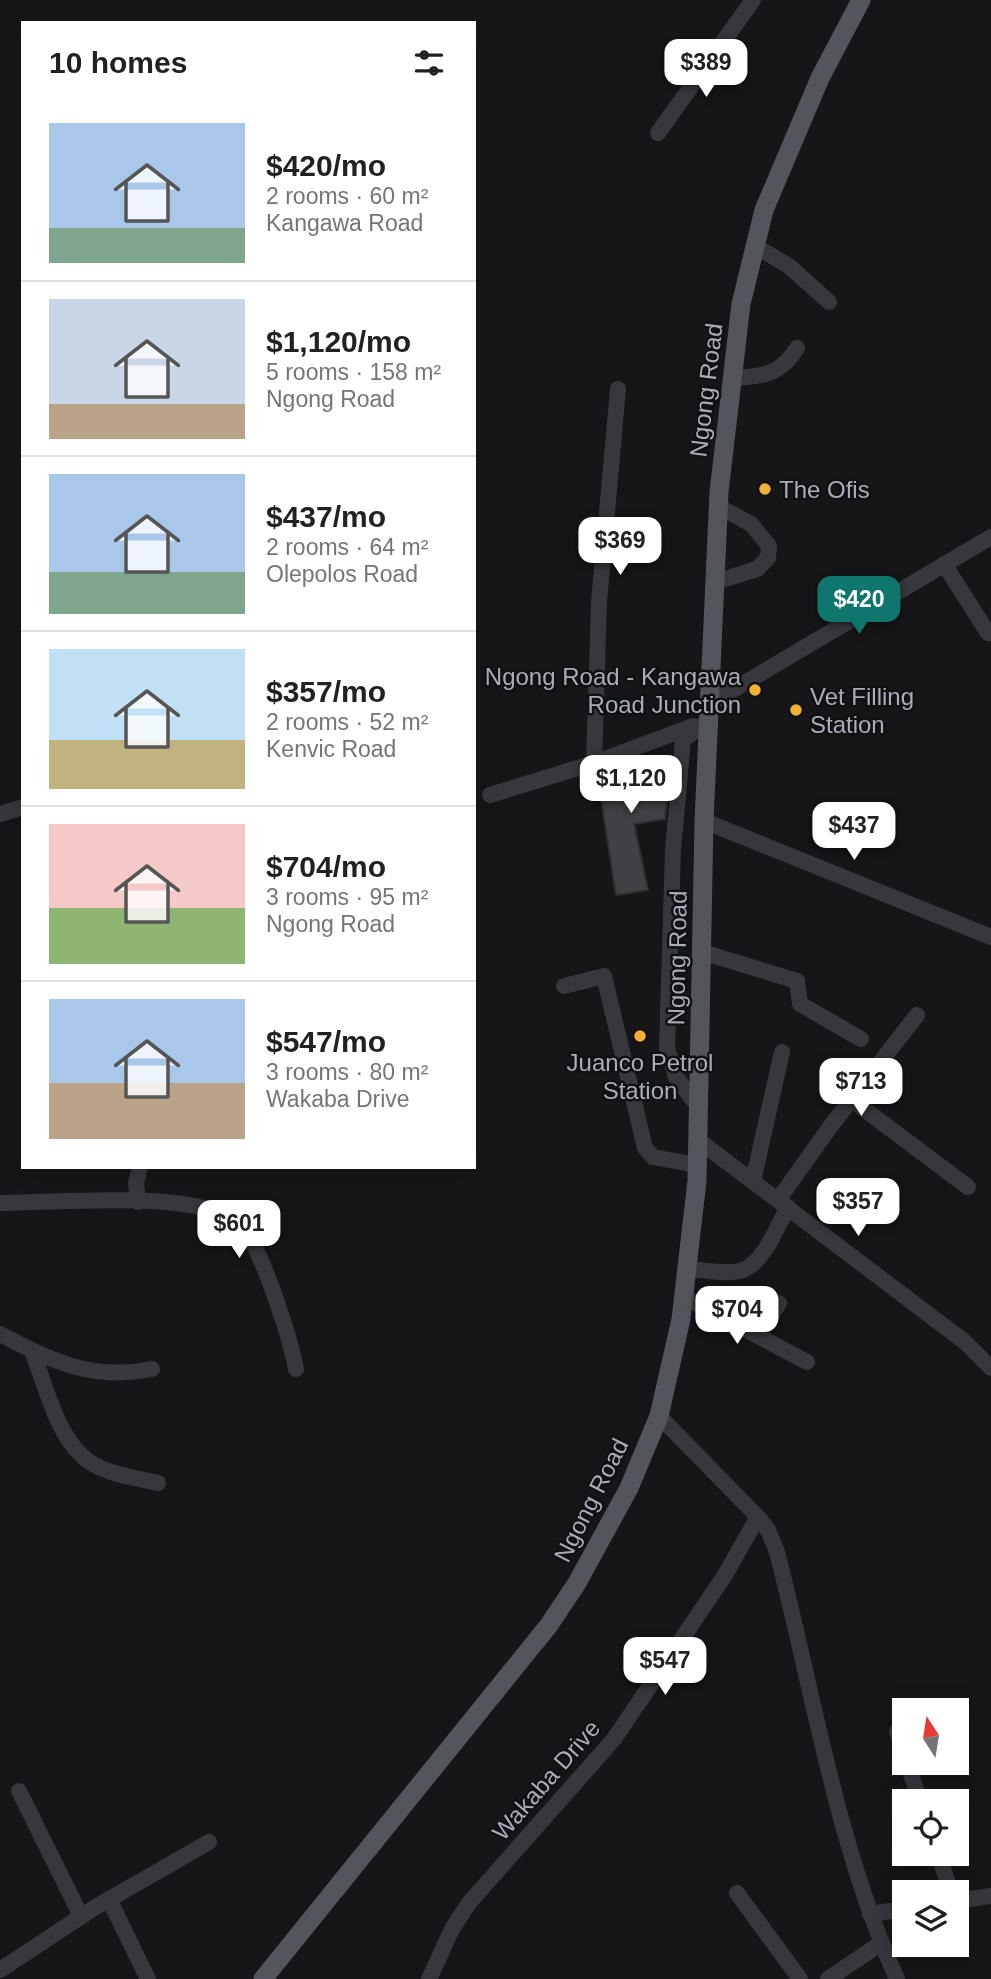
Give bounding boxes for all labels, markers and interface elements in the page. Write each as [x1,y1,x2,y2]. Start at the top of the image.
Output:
pin: $389 [665,40,747,99]
icon: filters [410,44,448,82]
text: 10 homes [49,46,187,79]
text: $389 [680,49,732,75]
text: $420/mo [266,149,386,182]
icon: home [105,151,189,235]
text: 2 rooms · 60 m² [266,183,428,209]
text: Kangawa Road [266,210,423,236]
street label: Ngong Road [684,321,728,459]
text: $1,120/mo [266,325,411,358]
icon: home [105,327,189,411]
text: 5 rooms · 158 m² [266,359,441,385]
text: Ngong Road [266,386,395,412]
place label: The Ofis [779,476,870,503]
marker: The Ofis [757,481,773,497]
text: $437/mo [266,500,386,533]
icon: home [105,502,189,586]
pin: $369 [579,518,661,577]
text: $369 [594,527,646,553]
text: 2 rooms · 64 m² [266,534,428,560]
text: Olepolos Road [266,561,418,587]
pin: $420 [818,576,900,636]
text: $420 [833,586,885,612]
place label: Ngong Road - Kangawa Road Junction [485,663,742,718]
text: $357/mo [266,675,386,708]
icon: home [105,677,189,761]
marker: Ngong Road - Kangawa Road Junction [747,682,763,698]
place label: Vet Filling Station [810,683,914,738]
marker: Vet Filling Station [788,702,804,718]
text: 2 rooms · 52 m² [266,709,428,735]
text: Kenvic Road [266,736,396,762]
pin: $1,120 [574,756,688,815]
text: $1,120 [596,765,666,791]
pin: $437 [813,802,895,862]
text: $437 [828,812,880,838]
text: $704/mo [266,850,386,883]
icon: home [105,852,189,936]
text: 3 rooms · 95 m² [266,884,428,910]
street label: Ngong Road [662,890,692,1026]
text: Ngong Road [266,911,395,937]
text: $547/mo [266,1025,386,1058]
icon: home [105,1027,189,1111]
marker: Juanco Petrol Station [632,1028,648,1044]
place label: Juanco Petrol Station [567,1049,713,1104]
pin: $713 [820,1058,902,1118]
text: 3 rooms · 80 m² [266,1059,428,1085]
text: $713 [835,1068,887,1094]
text: Wakaba Drive [266,1086,410,1112]
pin: $357 [817,1178,899,1238]
text: $357 [832,1188,884,1214]
pin: $601 [198,1200,280,1260]
text: $601 [213,1210,265,1236]
pin: $704 [696,1286,778,1346]
text: $704 [711,1296,763,1322]
street label: Ngong Road [548,1434,634,1566]
pin: $547 [624,1638,706,1697]
text: $547 [639,1647,691,1673]
north arrow [892,1698,970,1774]
map controls [892,1698,969,1957]
street label: Wakaba Drive [487,1715,605,1845]
button: locate [892,1789,969,1866]
button: layers [892,1880,969,1957]

